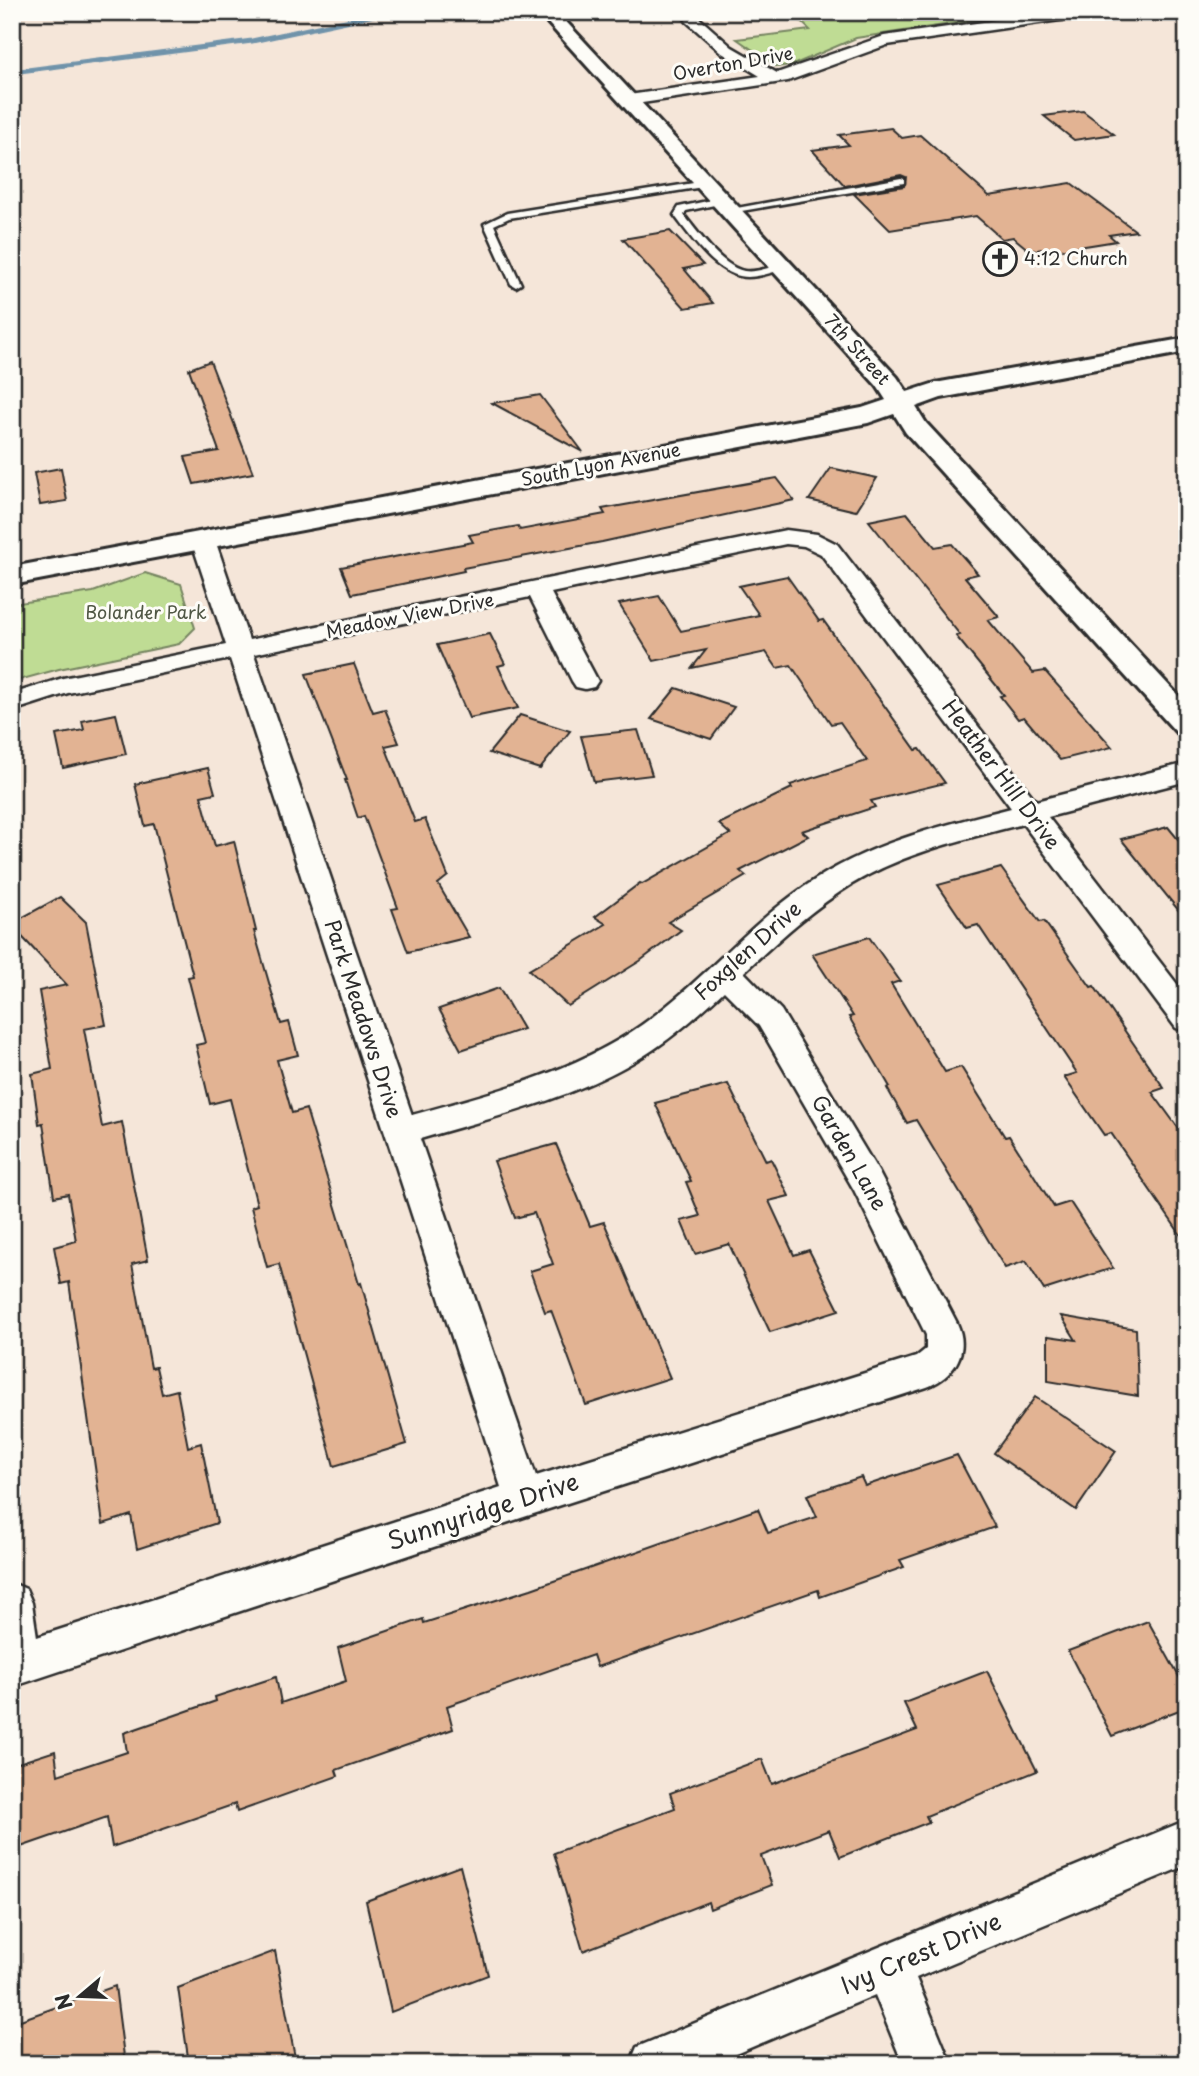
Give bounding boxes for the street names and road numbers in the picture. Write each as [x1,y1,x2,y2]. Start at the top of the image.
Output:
street label: Overton Drive [671,39,795,86]
street label: 7th Street [819,308,897,390]
street label: South Lyon Avenue [519,435,683,492]
street label: Meadow View Drive [323,585,496,644]
street label: Heather Hill Drive [935,692,1070,856]
street label: Foxglen Drive [686,892,808,1007]
street label: Park Meadows Drive [318,915,412,1122]
street label: Garden Lane [805,1088,897,1216]
street label: Sunnyridge Drive [382,1462,583,1558]
street label: Ivy Crest Drive [834,1902,1006,2002]

